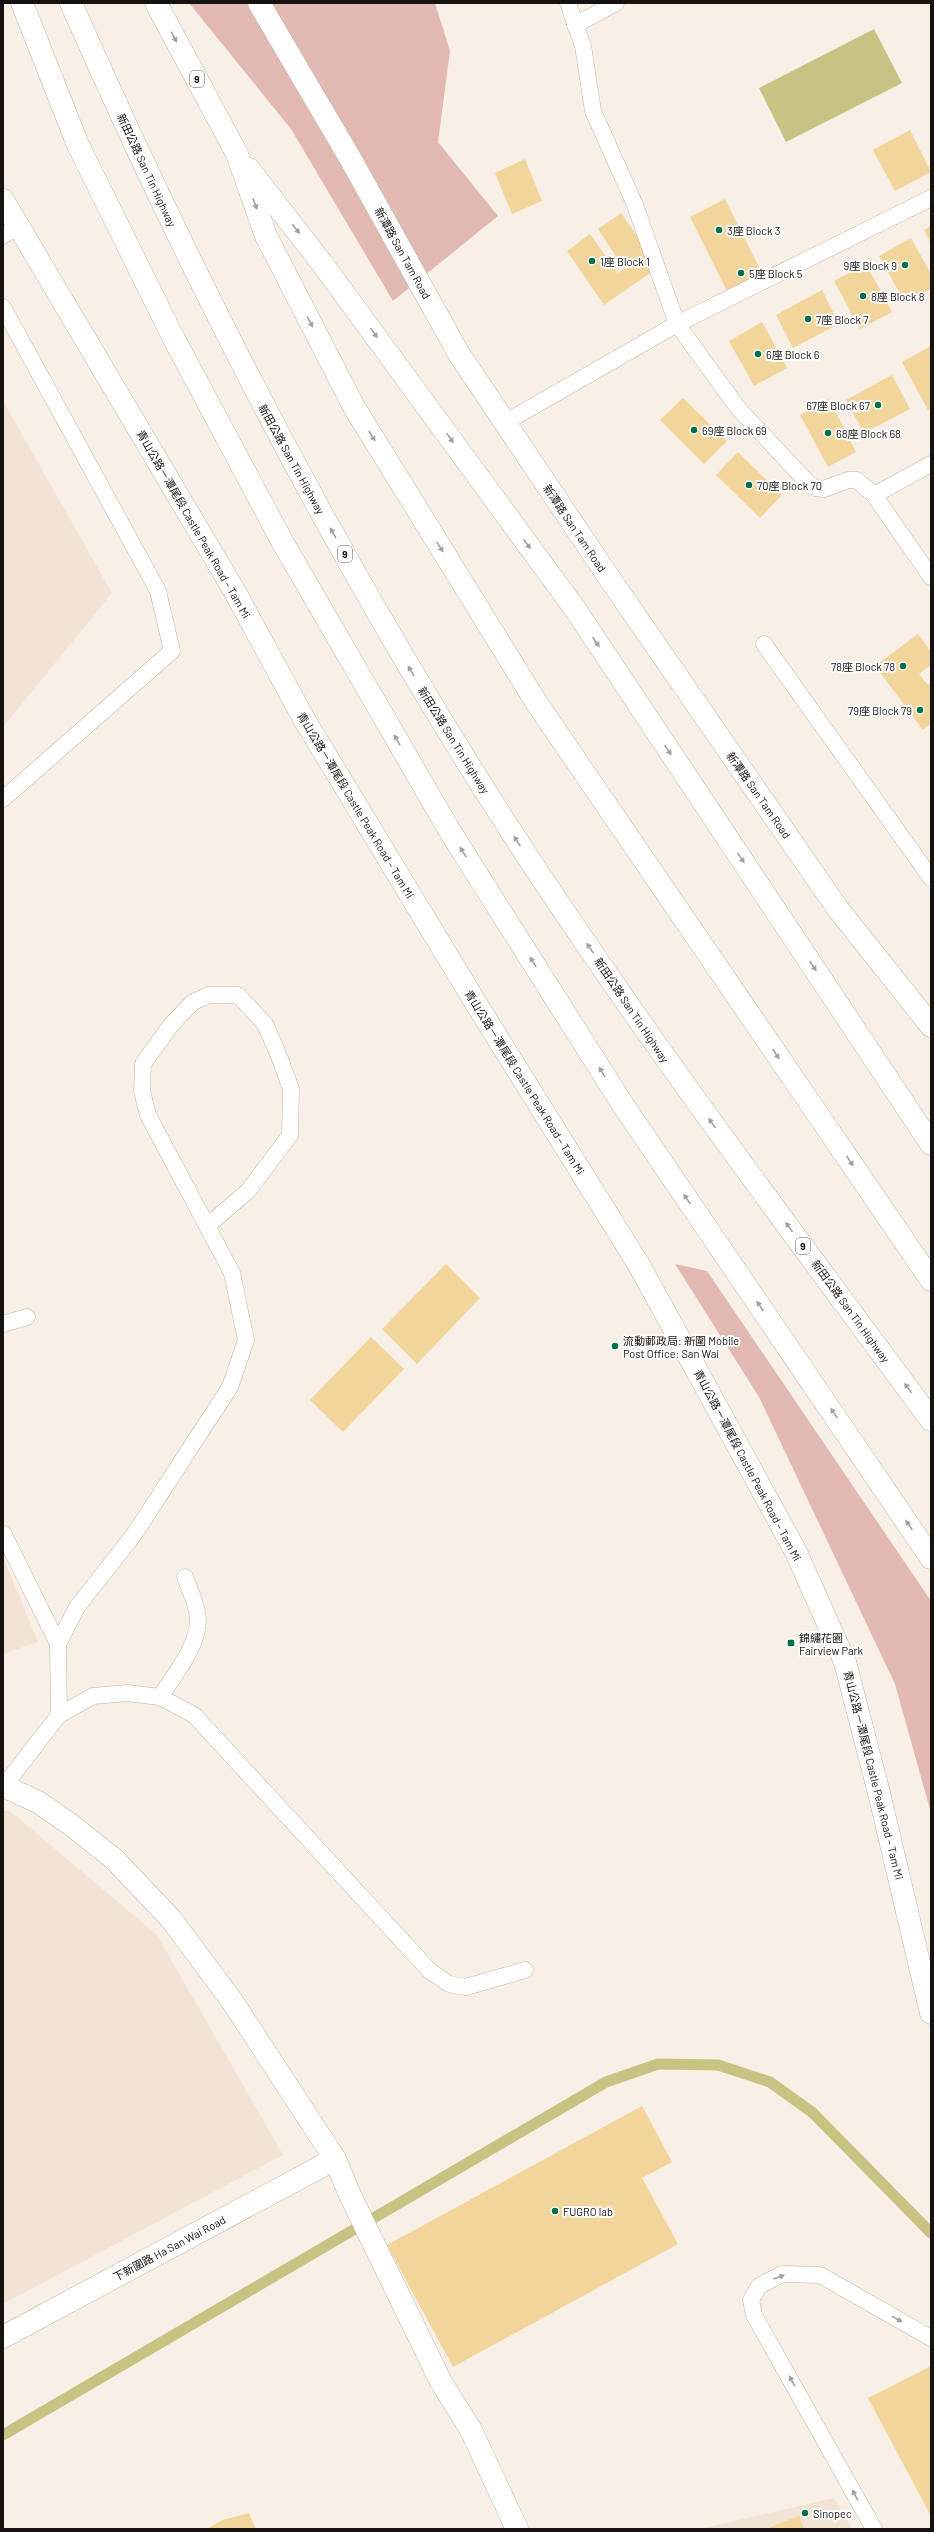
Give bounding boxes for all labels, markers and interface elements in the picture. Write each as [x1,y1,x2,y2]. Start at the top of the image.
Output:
one-way arrow [171,31,178,43]
road number: 9 [190,71,204,87]
street label: 新田公路 San Tin Highway [115,111,179,229]
one-way arrow [252,199,258,211]
street label: 新潭路 San Tam Road [372,205,434,301]
one-way arrow [292,224,300,235]
place label: 3座 Block 3 [727,224,780,237]
marker: 3座 Block 3 [714,225,724,235]
place label: 1座 Block 1 [600,255,650,268]
marker: 1座 Block 1 [587,256,597,266]
place label: 9座 Block 9 [843,259,897,272]
marker: 9座 Block 9 [900,260,910,270]
place label: 5座 Block 5 [749,267,803,280]
marker: 5座 Block 5 [736,268,746,278]
place label: 8座 Block 8 [871,290,925,303]
marker: 8座 Block 8 [858,291,868,301]
place label: 7座 Block 7 [816,313,868,326]
marker: 7座 Block 7 [803,314,813,324]
one-way arrow [307,316,313,328]
one-way arrow [370,328,378,339]
place label: 6座 Block 6 [766,348,820,361]
marker: 6座 Block 6 [753,349,763,359]
place label: 67座 Block 67 [806,399,870,412]
marker: 67座 Block 67 [873,400,883,410]
street label: 新田公路 San Tin Highway [256,402,328,516]
place label: 69座 Block 69 [702,424,767,437]
marker: 69座 Block 69 [689,425,699,435]
place label: 68座 Block 68 [836,427,901,440]
street label: 青山公路－潭尾段 Castle Peak Road – Tam Mi [135,428,254,621]
marker: 68座 Block 68 [823,428,833,438]
one-way arrow [368,430,375,442]
one-way arrow [446,433,455,444]
place label: 70座 Block 70 [757,479,822,492]
marker: 70座 Block 70 [744,480,754,490]
street label: 新潭路 San Tam Road [541,482,609,574]
one-way arrow [330,528,337,539]
one-way arrow [523,538,531,549]
one-way arrow [436,542,444,552]
road number: 9 [338,546,352,562]
one-way arrow [593,636,600,648]
place label: 78座 Block 78 [831,660,895,673]
marker: 78座 Block 78 [898,661,908,671]
one-way arrow [408,665,415,677]
street label: 新田公路 San Tin Highway [416,684,492,796]
place label: 79座 Block 79 [848,704,912,717]
marker: 79座 Block 79 [915,705,925,715]
street label: 青山公路－潭尾段 Castle Peak Road – Tam Mi [295,709,417,901]
one-way arrow [394,734,401,746]
one-way arrow [665,744,672,756]
street label: 新潭路 San Tam Road [724,749,794,841]
one-way arrow [514,835,521,846]
one-way arrow [459,847,467,857]
one-way arrow [737,852,744,864]
one-way arrow [586,943,594,953]
street label: 新田公路 San Tin Highway [592,955,672,1065]
one-way arrow [529,956,536,968]
one-way arrow [809,961,816,972]
street label: 青山公路－潭尾段 Castle Peak Road – Tam Mi [462,987,588,1177]
one-way arrow [772,1049,780,1059]
one-way arrow [598,1067,606,1077]
one-way arrow [708,1118,716,1128]
one-way arrow [846,1156,854,1166]
one-way arrow [683,1194,691,1204]
one-way arrow [785,1222,793,1233]
road number: 9 [796,1238,810,1254]
street label: 新田公路 San Tin Highway [809,1257,893,1365]
one-way arrow [756,1301,764,1311]
place label: 流動郵政局: 新圍 Mobile Post Office: San Wai [623,1334,739,1360]
marker: 流動郵政局: 新圍 Mobile Post Office: San Wai [610,1341,620,1351]
street label: 青山公路－潭尾段 Castle Peak Road – Tam Mi [692,1367,804,1563]
one-way arrow [904,1383,912,1394]
one-way arrow [830,1408,838,1419]
one-way arrow [905,1520,913,1531]
place label: 錦繡花園 Fairview Park [799,1631,864,1657]
marker: 錦繡花園 Fairview Park [786,1638,796,1648]
street label: 青山公路－潭尾段 Castle Peak Road – Tam Mi [842,1669,906,1881]
place label: FUGRO lab [563,2205,613,2218]
marker: FUGRO lab [550,2206,560,2216]
street label: 下新圍路 Ha San Wai Road [111,2213,227,2283]
one-way arrow [774,2273,786,2279]
one-way arrow [891,2315,903,2322]
one-way arrow [788,2376,795,2387]
one-way arrow [852,2489,859,2501]
place label: Sinopec [813,2507,852,2520]
marker: Sinopec [800,2508,810,2518]

